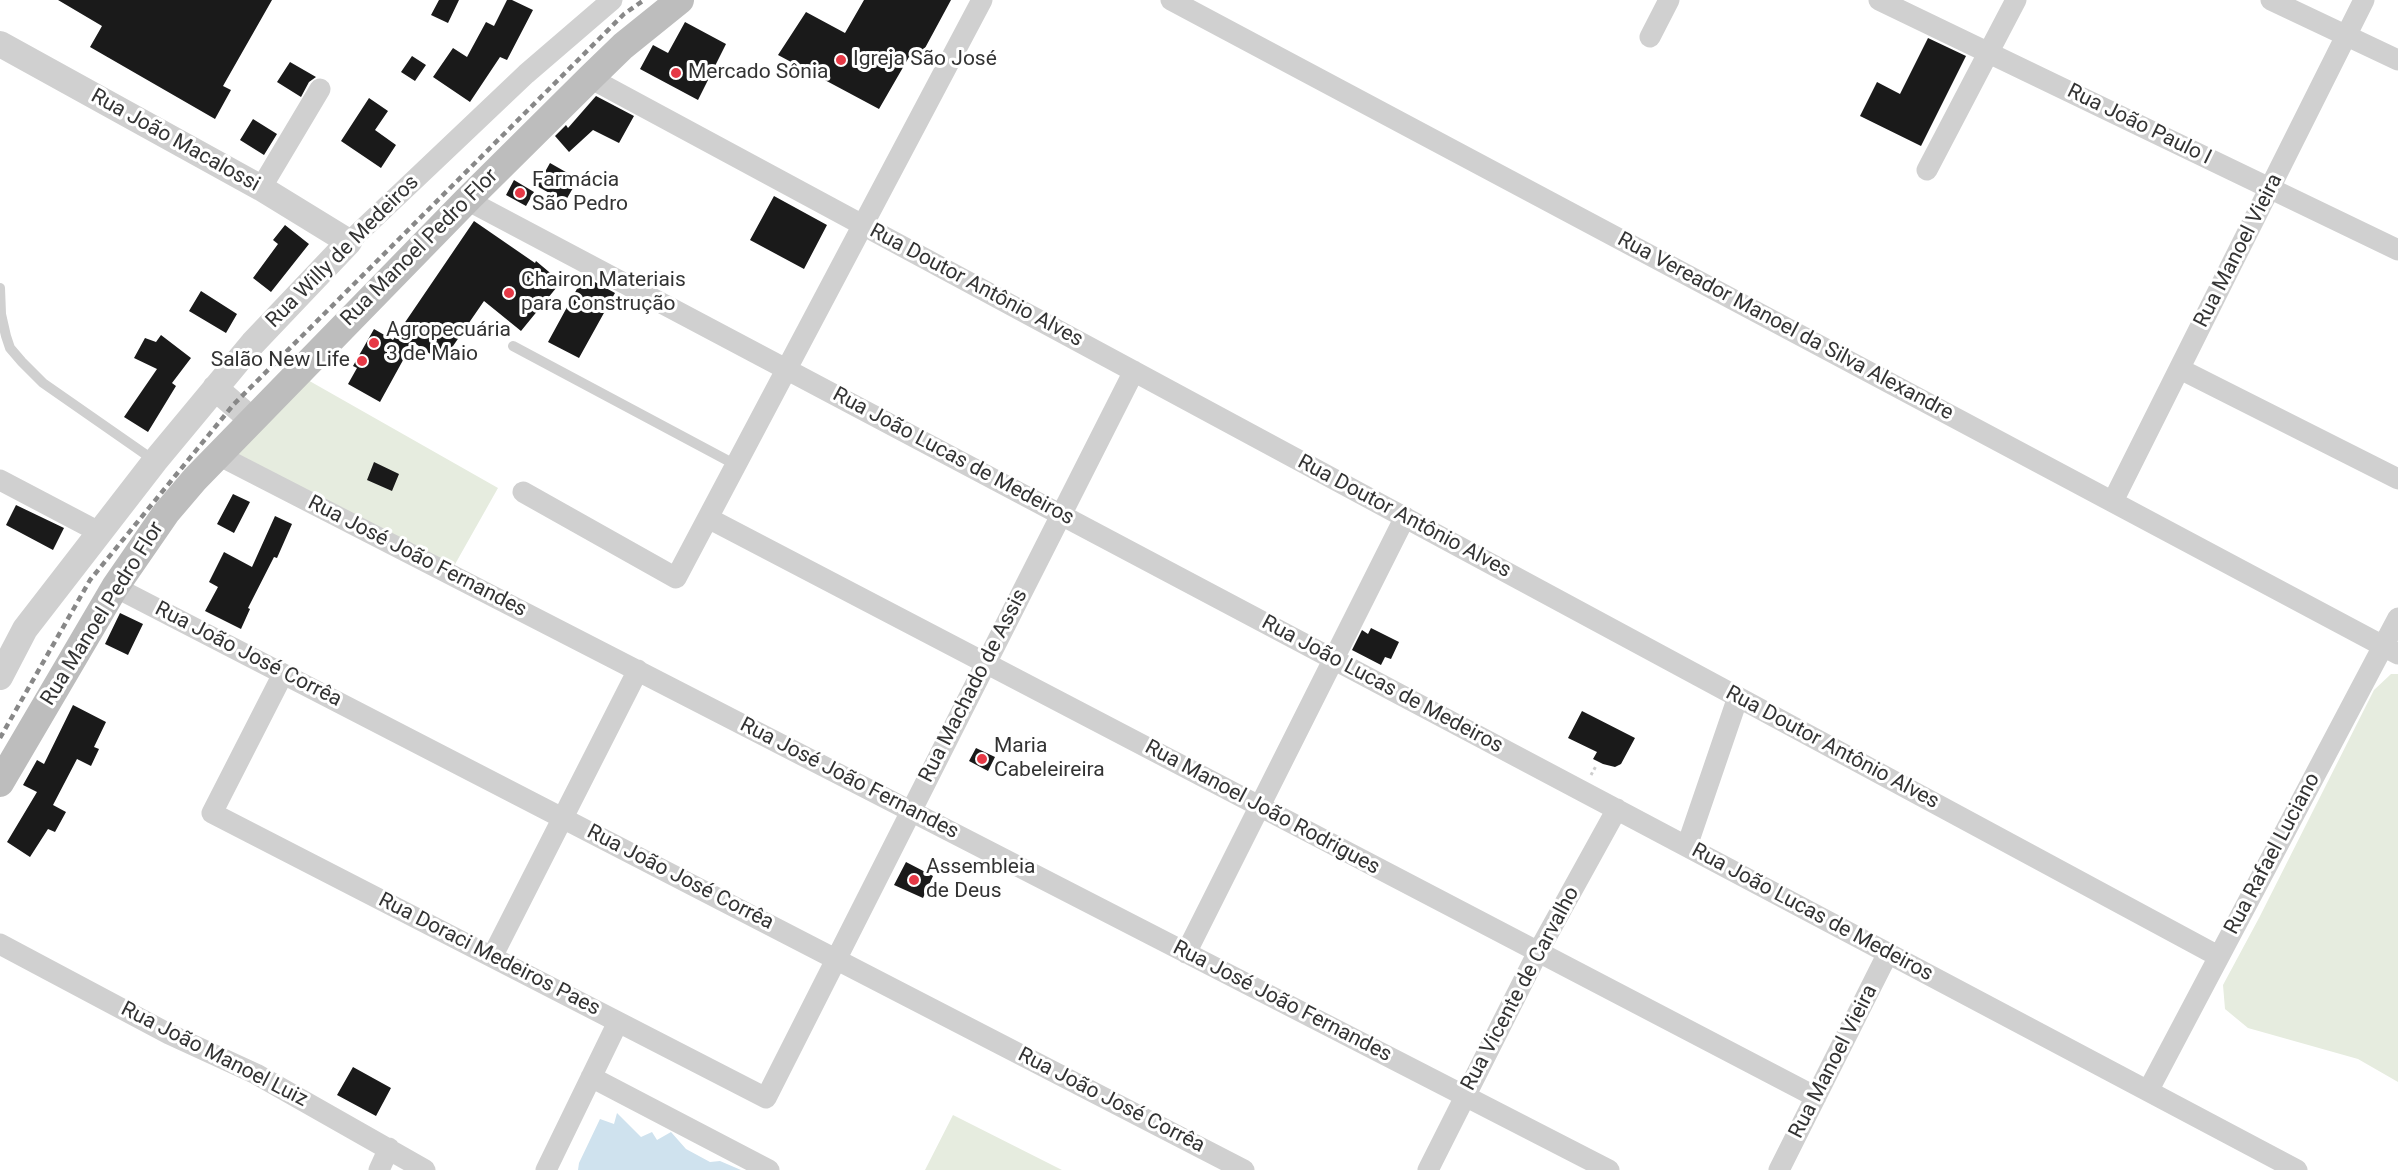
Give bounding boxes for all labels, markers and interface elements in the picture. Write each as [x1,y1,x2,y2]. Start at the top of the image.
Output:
place label: Igreja São José [853,47,997,73]
marker: Igreja São José [834,53,848,67]
place label: Mercado Sônia [688,60,828,86]
marker: Mercado Sônia [669,66,683,80]
street label: Rua João Paulo I [2063,79,2215,171]
street label: Rua João Macalossi [86,84,264,198]
street label: Rua Manoel Pedro Flor [336,164,504,332]
place label: Farmácia São Pedro [532,168,628,218]
street label: Rua Willy de Medeiros [261,170,425,334]
street label: Rua Manoel Vieira [2189,170,2289,332]
marker: Farmácia São Pedro [513,186,527,200]
street label: Rua Doutor Antônio Alves [865,219,1087,353]
street label: Rua Vereador Manoel da Silva Alexandre [1613,227,1957,427]
place label: Chairon Materiais para Construção [521,268,686,318]
marker: Chairon Materiais para Construção [502,286,516,300]
place label: Agropecuária 3 de Maio [386,318,511,368]
marker: Agropecuária 3 de Maio [367,336,381,350]
place label: Salão New Life [211,348,350,374]
marker: Salão New Life [355,354,369,368]
street label: Rua João Lucas de Medeiros [828,383,1078,531]
street label: Rua Doutor Antônio Alves [1293,450,1515,584]
street label: Rua José João Fernandes [303,491,531,623]
street label: Rua Manoel Pedro Flor [36,517,170,711]
street label: Rua Machado de Assis [914,585,1034,787]
street label: Rua João José Corrêa [150,597,346,713]
street label: Rua João Lucas de Medeiros [1257,611,1507,759]
street label: Rua Doutor Antônio Alves [1721,681,1943,815]
street label: Rua José João Fernandes [735,713,963,845]
place label: Maria Cabeleireira [994,734,1105,784]
street label: Rua Manoel João Rodrigues [1140,735,1384,881]
marker: Maria Cabeleireira [975,752,989,766]
street label: Rua Rafael Luciano [2220,769,2326,939]
street label: Rua João José Corrêa [582,820,778,936]
street label: Rua João Lucas de Medeiros [1687,839,1937,987]
place label: Assembleia de Deus [926,855,1035,905]
marker: Assembleia de Deus [907,873,921,887]
street label: Rua Vicente de Carvalho [1457,883,1585,1095]
street label: Rua Doraci Medeiros Paes [374,888,604,1022]
street label: Rua José João Fernandes [1168,936,1396,1068]
street label: Rua Manoel Vieira [1784,981,1884,1143]
street label: Rua João Manoel Luiz [116,997,312,1113]
street label: Rua João José Corrêa [1013,1043,1209,1159]

